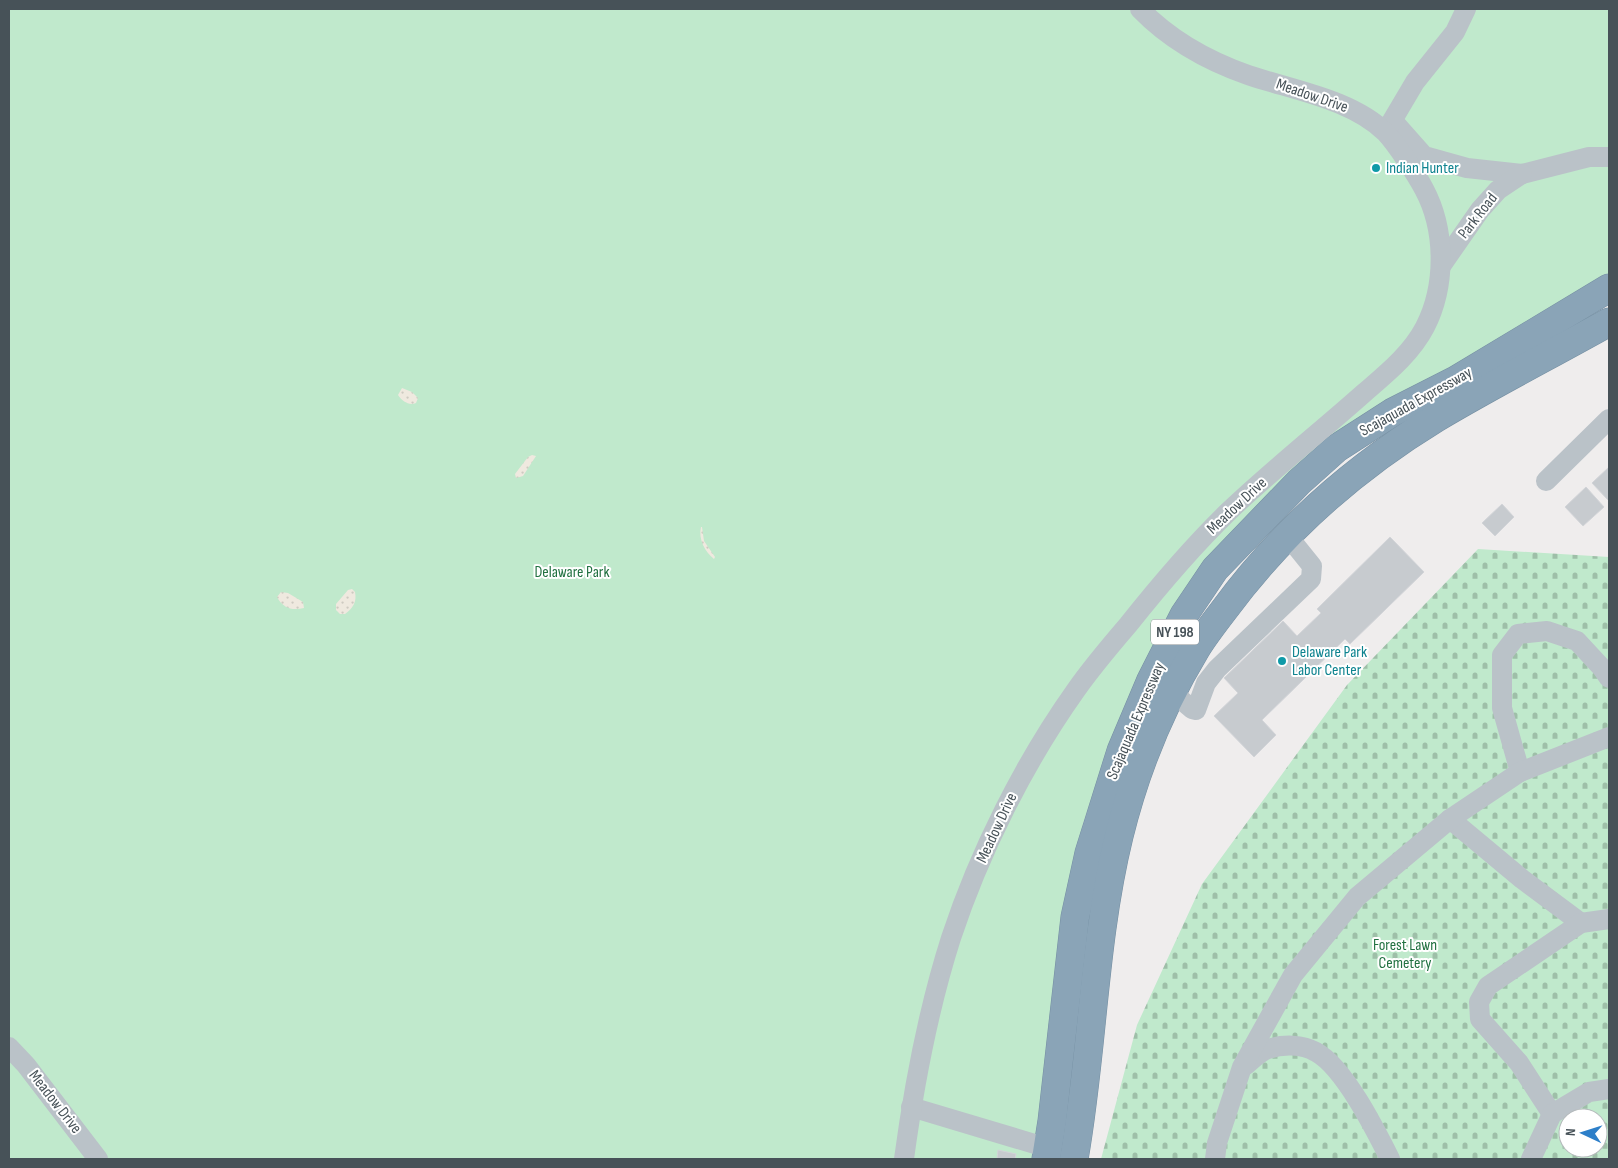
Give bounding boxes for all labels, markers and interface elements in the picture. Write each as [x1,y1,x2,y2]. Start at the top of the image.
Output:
street label: Meadow Drive [1274,75,1350,117]
place label: Indian Hunter [1386,159,1459,178]
marker: Indian Hunter [1370,162,1382,174]
street label: Park Road [1454,189,1502,243]
street label: Scajaquada Expressway [1357,363,1475,441]
street label: Meadow Drive [1203,474,1271,538]
park label: Delaware Park [534,563,610,582]
road number: NY 198 [1151,620,1199,644]
place label: Delaware Park Labor Center [1292,643,1367,680]
marker: Delaware Park Labor Center [1276,655,1288,667]
street label: Scajaquada Expressway [1103,660,1169,782]
street label: Meadow Drive [973,790,1021,866]
park label: Forest Lawn Cemetery [1373,936,1437,973]
street label: Meadow Drive [24,1067,86,1137]
north arrow [1558,1108,1608,1158]
text: N [1562,1128,1579,1136]

